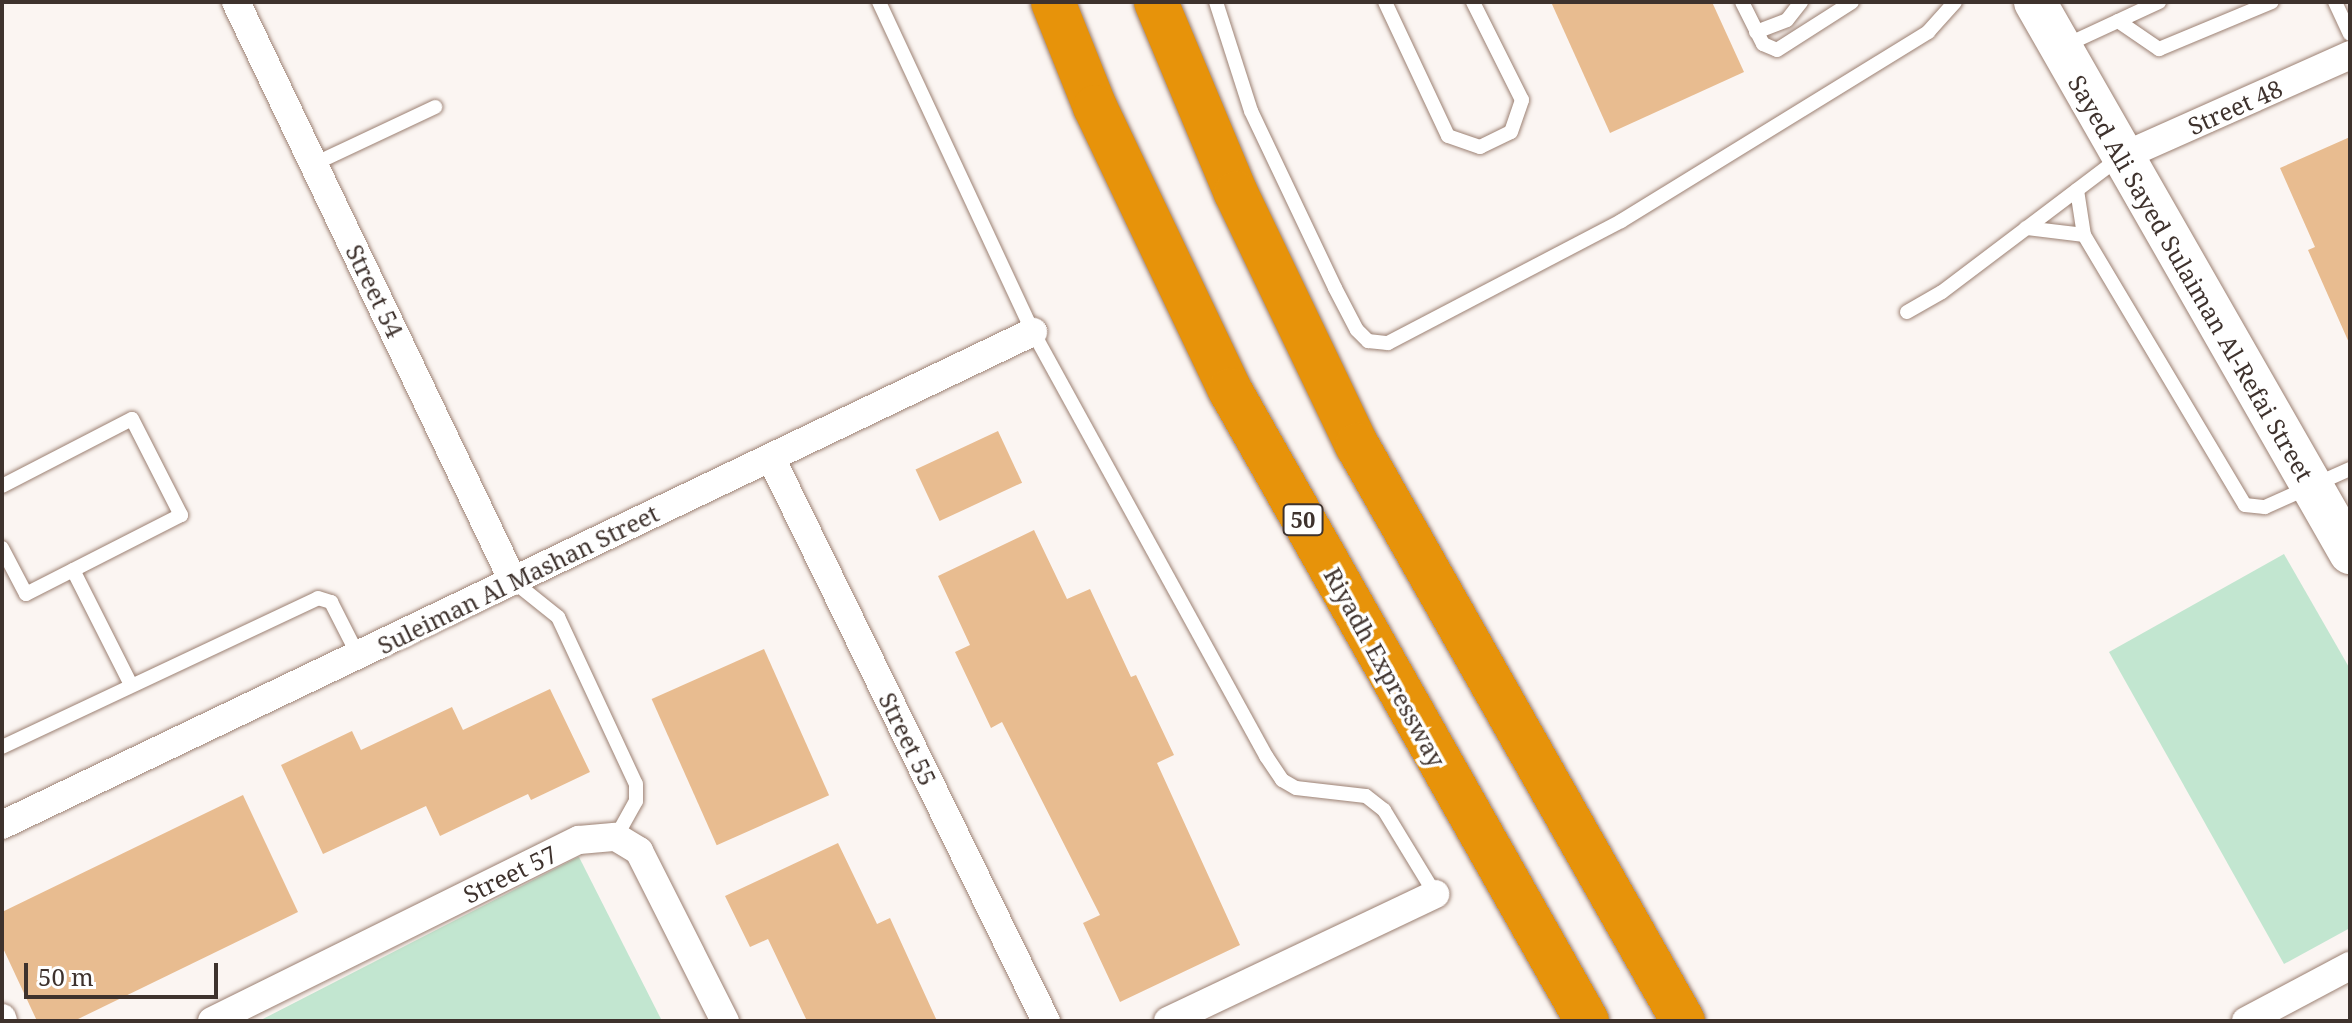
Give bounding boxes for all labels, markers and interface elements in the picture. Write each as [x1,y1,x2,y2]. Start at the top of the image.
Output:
street label: Sayed Ali Sayed Sulaiman Al-Refai Street [2063,70,2319,486]
street label: Street 48 [2183,74,2287,140]
street label: Street 54 [340,240,410,342]
street label: Suleiman Al Mashan Street [373,498,663,660]
road number: 50 [1281,502,1325,538]
street label: Riyadh Expressway [1318,562,1452,772]
street label: Street 55 [873,688,943,790]
street label: Street 57 [459,839,561,909]
scale bar [28,947,222,997]
text: 50 m [38,960,94,993]

